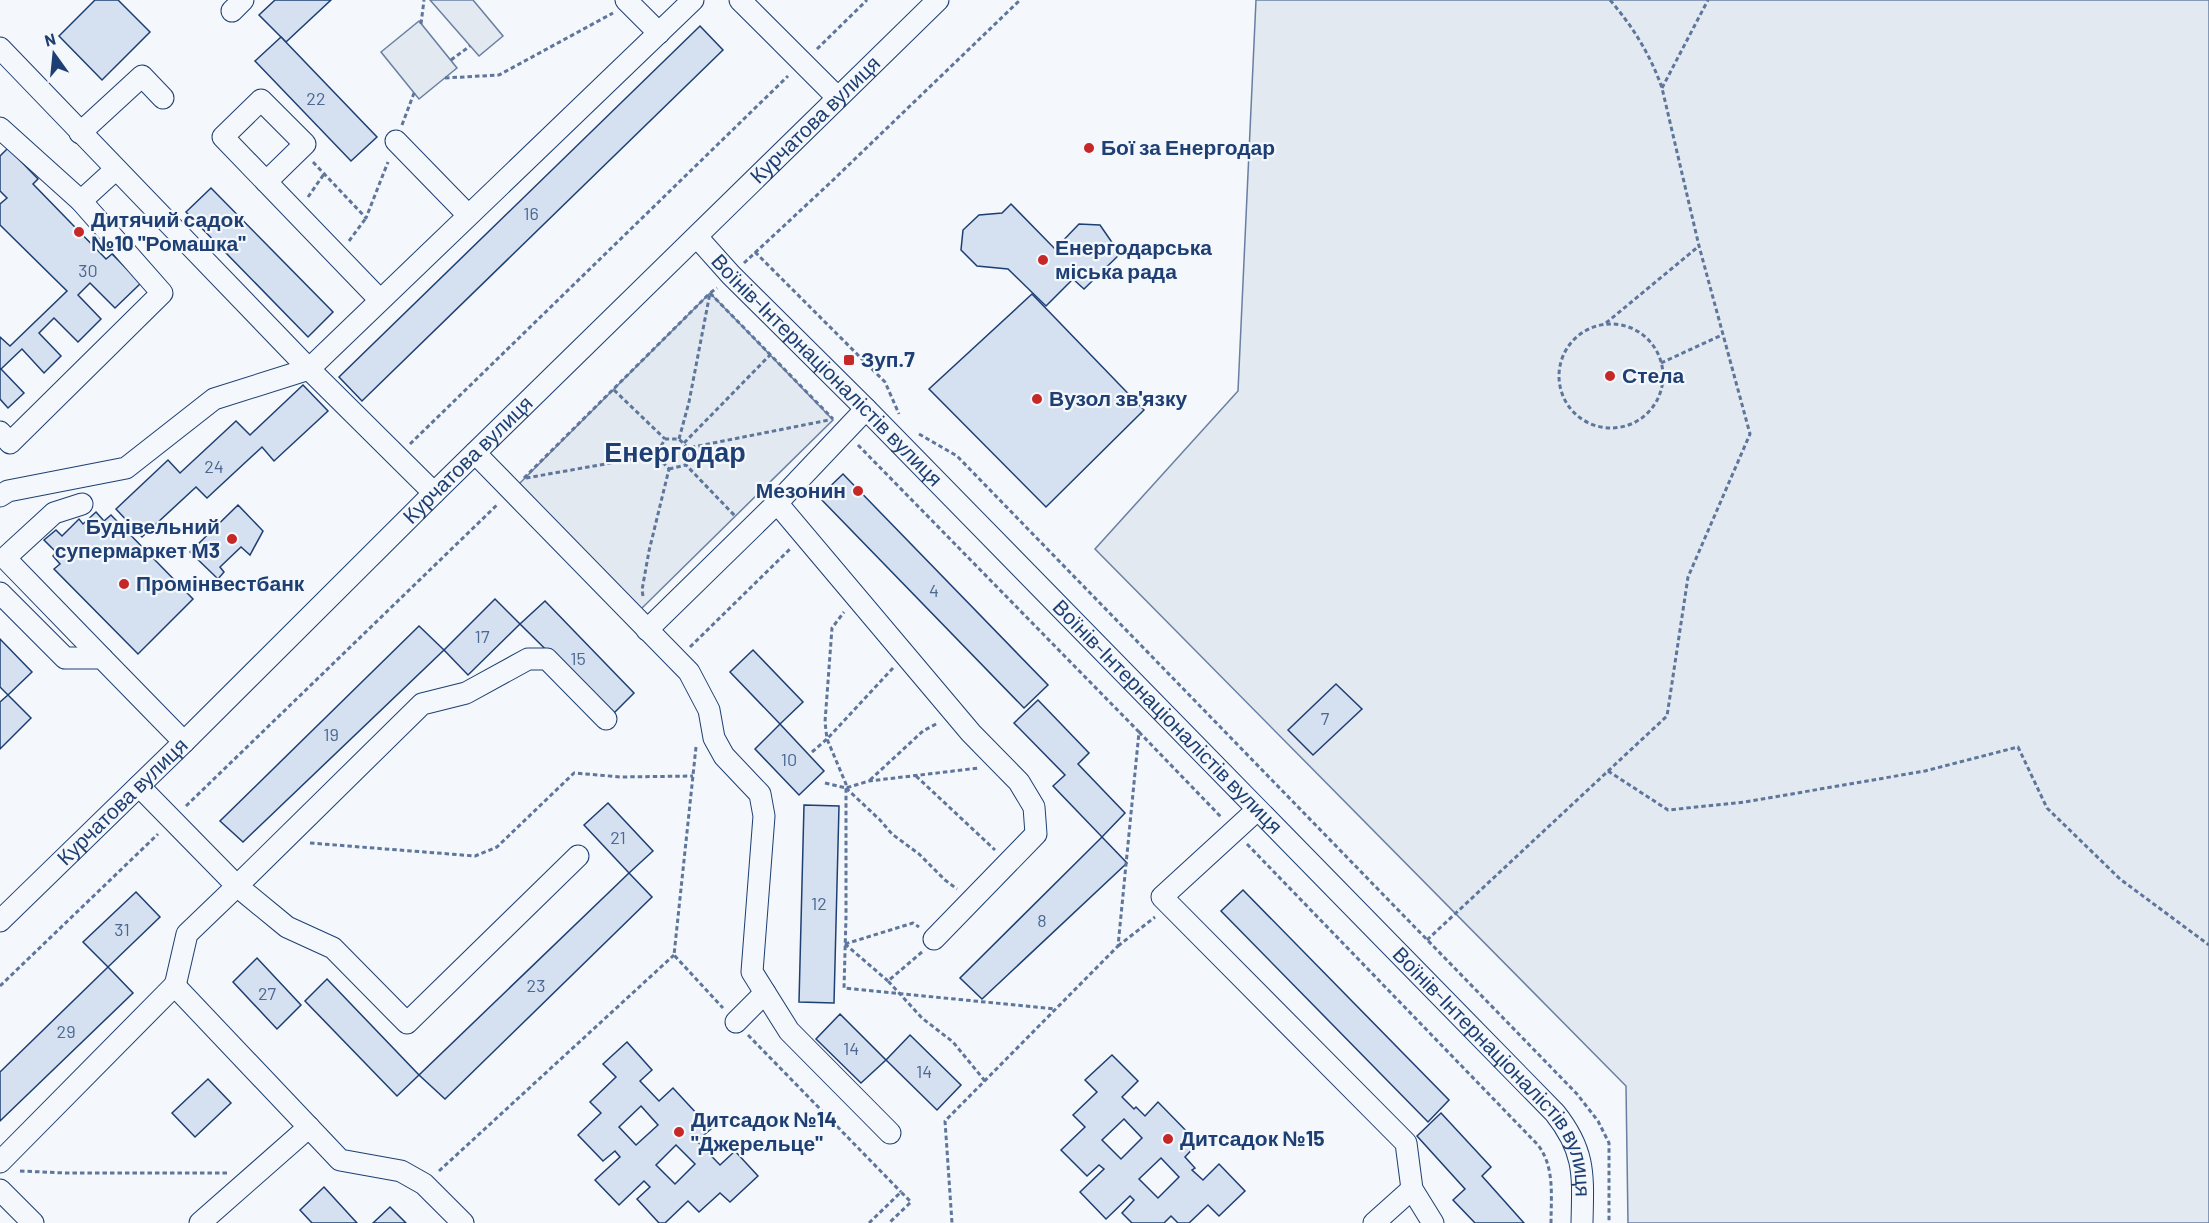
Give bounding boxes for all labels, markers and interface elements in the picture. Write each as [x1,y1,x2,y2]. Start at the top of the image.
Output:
north arrow [24,24,84,84]
text: N [42,28,58,50]
street label: Курчатова вулиця [744,50,884,188]
house number: 22 [306,87,326,109]
place label: Бої за Енергодар [1101,134,1275,159]
marker: Бої за Енергодар [1082,141,1096,155]
house number: 16 [523,202,539,224]
place label: Дитячий садок №10 "Ромашка" [91,206,246,255]
marker: Дитячий садок №10 "Ромашка" [72,225,86,239]
place label: Енергодарська міська рада [1055,234,1212,283]
street label: Воїнів-Інтернаціоналістів вулиця [707,248,949,491]
marker: Енергодарська міська рада [1036,253,1050,267]
house number: 30 [78,259,98,281]
place label: Зуп.7 [861,346,915,371]
marker: Зуп.7 [842,353,856,367]
place label: Стела [1622,362,1684,387]
marker: Стела [1603,369,1617,383]
place label: Вузол зв'язку [1049,385,1187,410]
street label: Курчатова вулиця [397,390,537,528]
marker: Вузол зв'язку [1030,392,1044,406]
district label: Енергодар [604,435,746,468]
house number: 24 [204,455,224,477]
place label: Мезонин [756,477,846,502]
marker: Мезонин [851,484,865,498]
place label: Будівельний супермаркет М3 [55,513,220,562]
marker: Будівельний супермаркет М3 [225,532,239,546]
place label: Промінвестбанк [136,570,305,595]
marker: Промінвестбанк [117,577,131,591]
house number: 4 [929,579,939,601]
street label: Воїнів-Інтернаціоналістів вулиця [1048,594,1288,838]
house number: 17 [475,625,490,647]
house number: 15 [570,647,586,669]
house number: 7 [1321,707,1330,729]
house number: 19 [323,723,339,745]
street label: Курчатова вулиця [51,732,192,870]
house number: 10 [781,748,797,770]
house number: 21 [610,826,626,848]
house number: 12 [811,892,827,914]
house number: 8 [1037,909,1047,931]
house number: 31 [114,918,130,940]
street label: Воїнів-Інтернаціоналістів вулиця [1388,941,1597,1197]
house number: 23 [527,974,545,996]
house number: 27 [258,982,277,1004]
house number: 29 [56,1020,76,1042]
house number: 14 [843,1037,859,1059]
house number: 14 [916,1060,932,1082]
place label: Дитсадок №14 "Джерельце" [691,1106,837,1155]
marker: Дитсадок №14 "Джерельце" [672,1125,686,1139]
place label: Дитсадок №15 [1180,1125,1325,1150]
marker: Дитсадок №15 [1161,1132,1175,1146]

